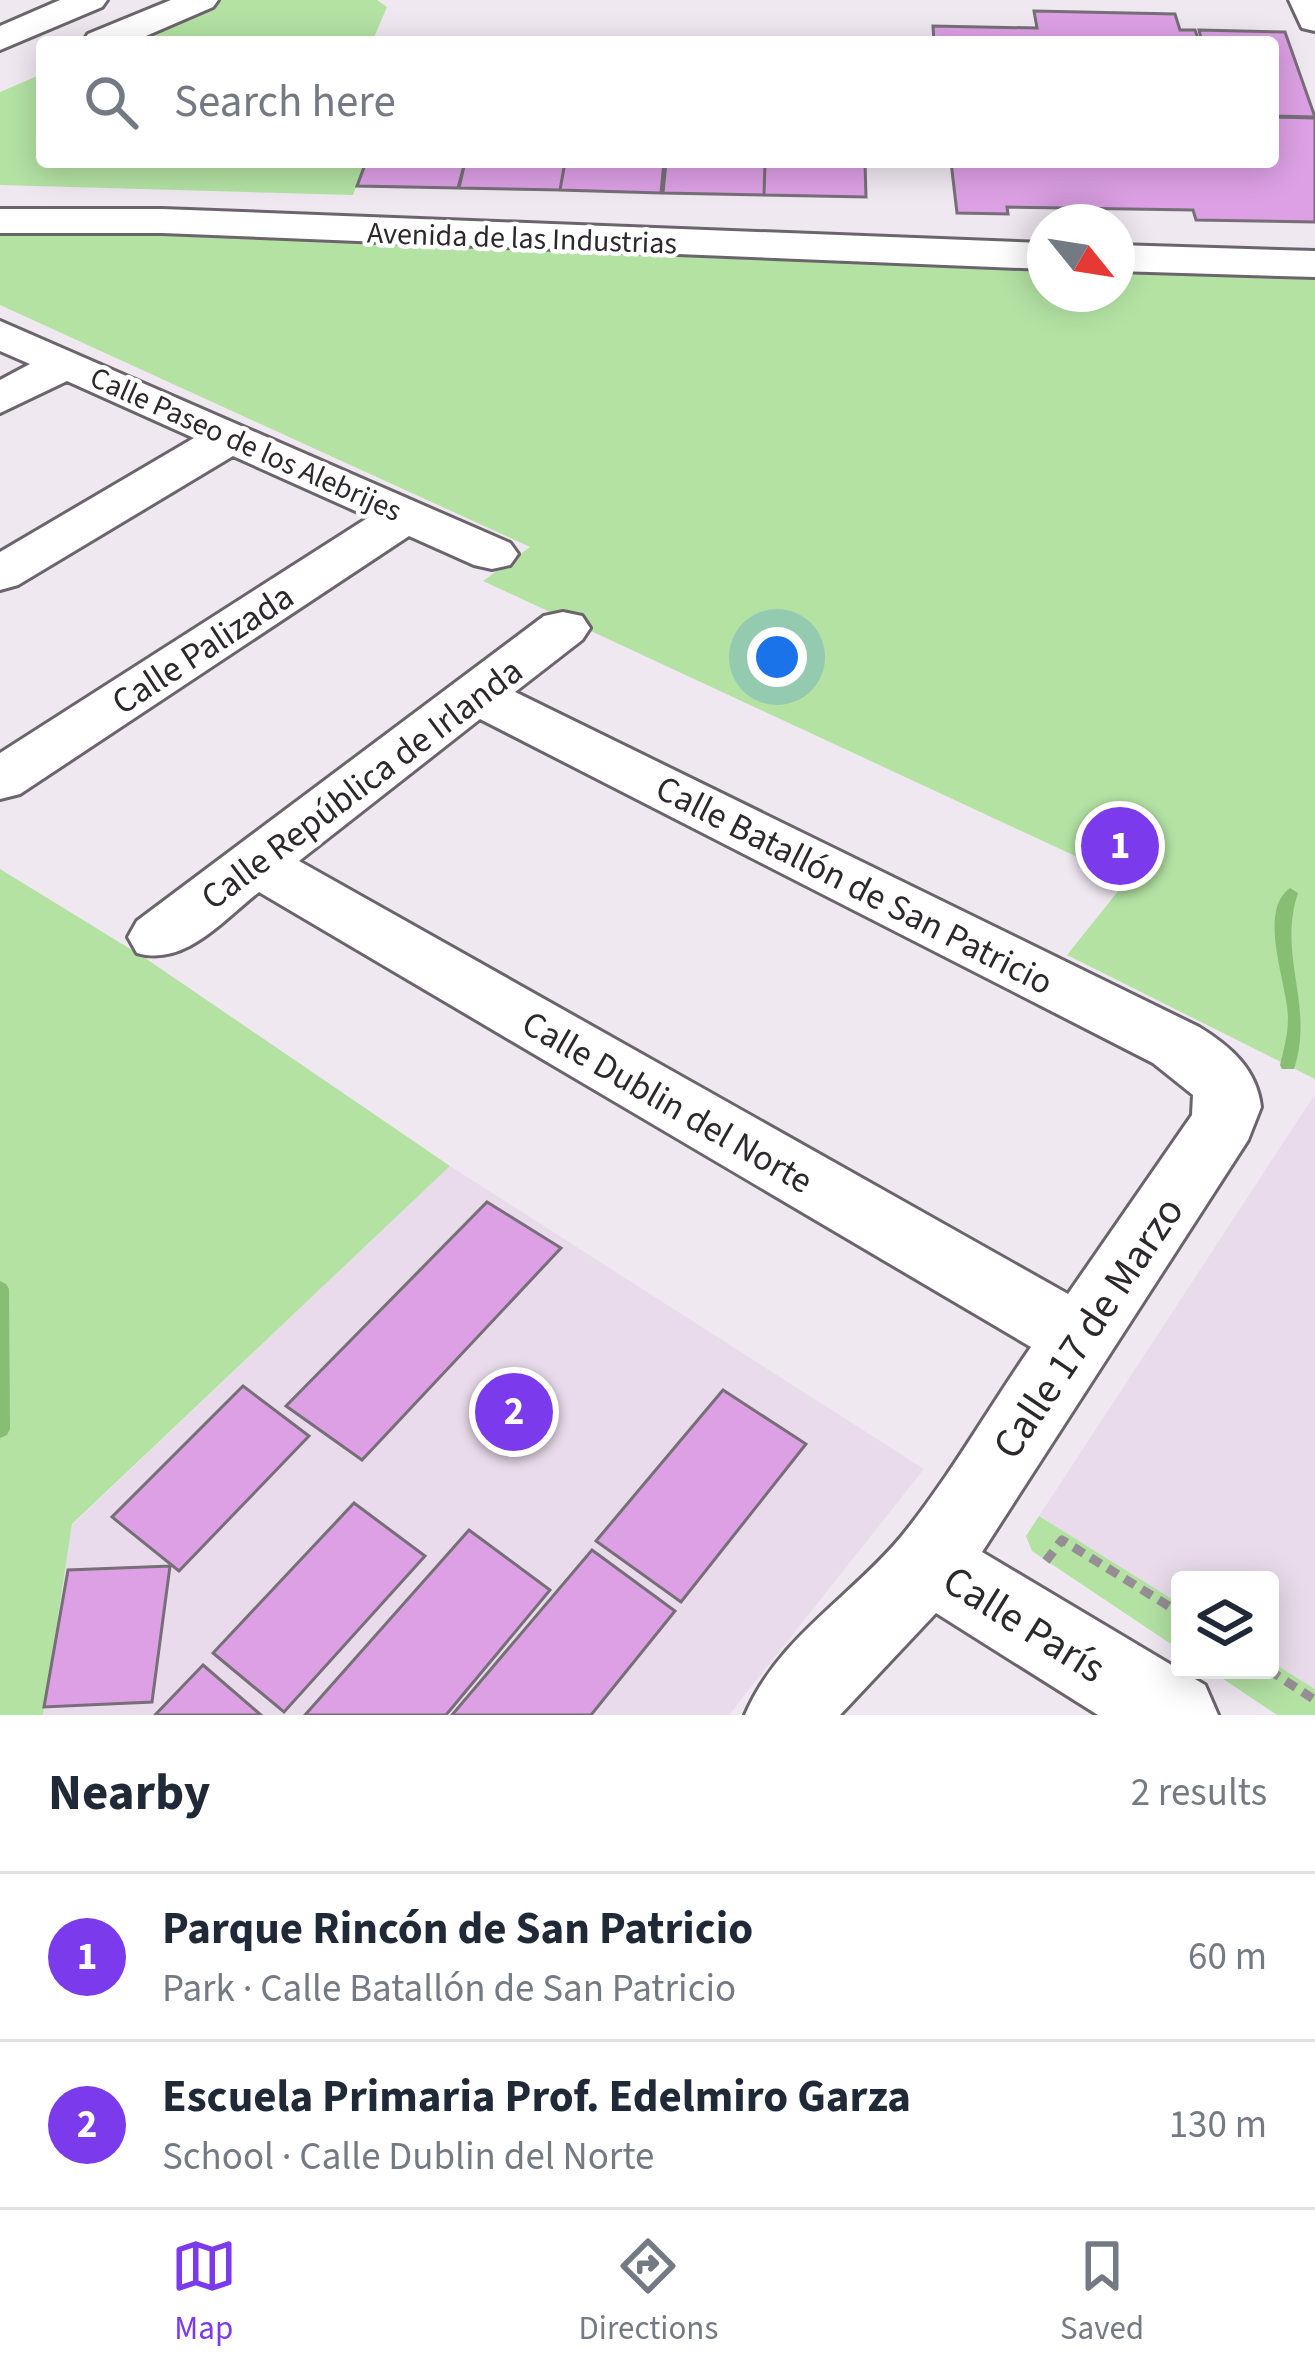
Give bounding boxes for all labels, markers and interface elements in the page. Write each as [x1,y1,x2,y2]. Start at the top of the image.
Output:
search box [36,36,1279,168]
icon: search [78,69,144,135]
text: Search here [174,70,396,134]
north arrow [1027,204,1135,312]
street label: Avenida de las Industrias [366,212,678,265]
street label: Calle Paseo de los Alebrijes [83,356,408,533]
street label: Calle Palizada [102,571,304,727]
your location [747,627,807,687]
street label: Calle República de Irlanda [190,646,533,922]
street label: Calle Batallón de San Patricio [647,763,1062,1008]
pin: 1 [1081,801,1159,891]
street label: Calle Dublin del Norte [513,998,822,1206]
street label: Calle 17 de Marzo [979,1185,1199,1471]
pin: 2 [475,1367,553,1457]
street label: Calle París [931,1551,1117,1698]
map controls [1171,1571,1279,1679]
button: layers [1171,1571,1279,1679]
text: Nearby [48,1757,210,1829]
text: 2 results [1131,1765,1267,1821]
text: Parque Rincón de San Patricio [162,1897,753,1961]
text: 1 [77,1929,97,1985]
text: 60 m [1188,1929,1267,1985]
text: Park · Calle Batallón de San Patricio [162,1961,736,2017]
text: Escuela Primaria Prof. Edelmiro Garza [162,2065,911,2129]
text: 2 [77,2097,97,2153]
text: 130 m [1169,2097,1267,2153]
text: School · Calle Dublin del Norte [162,2129,654,2185]
tab: Map [171,2233,237,2352]
tab: Directions [579,2233,718,2352]
tab: Saved [1060,2233,1144,2352]

